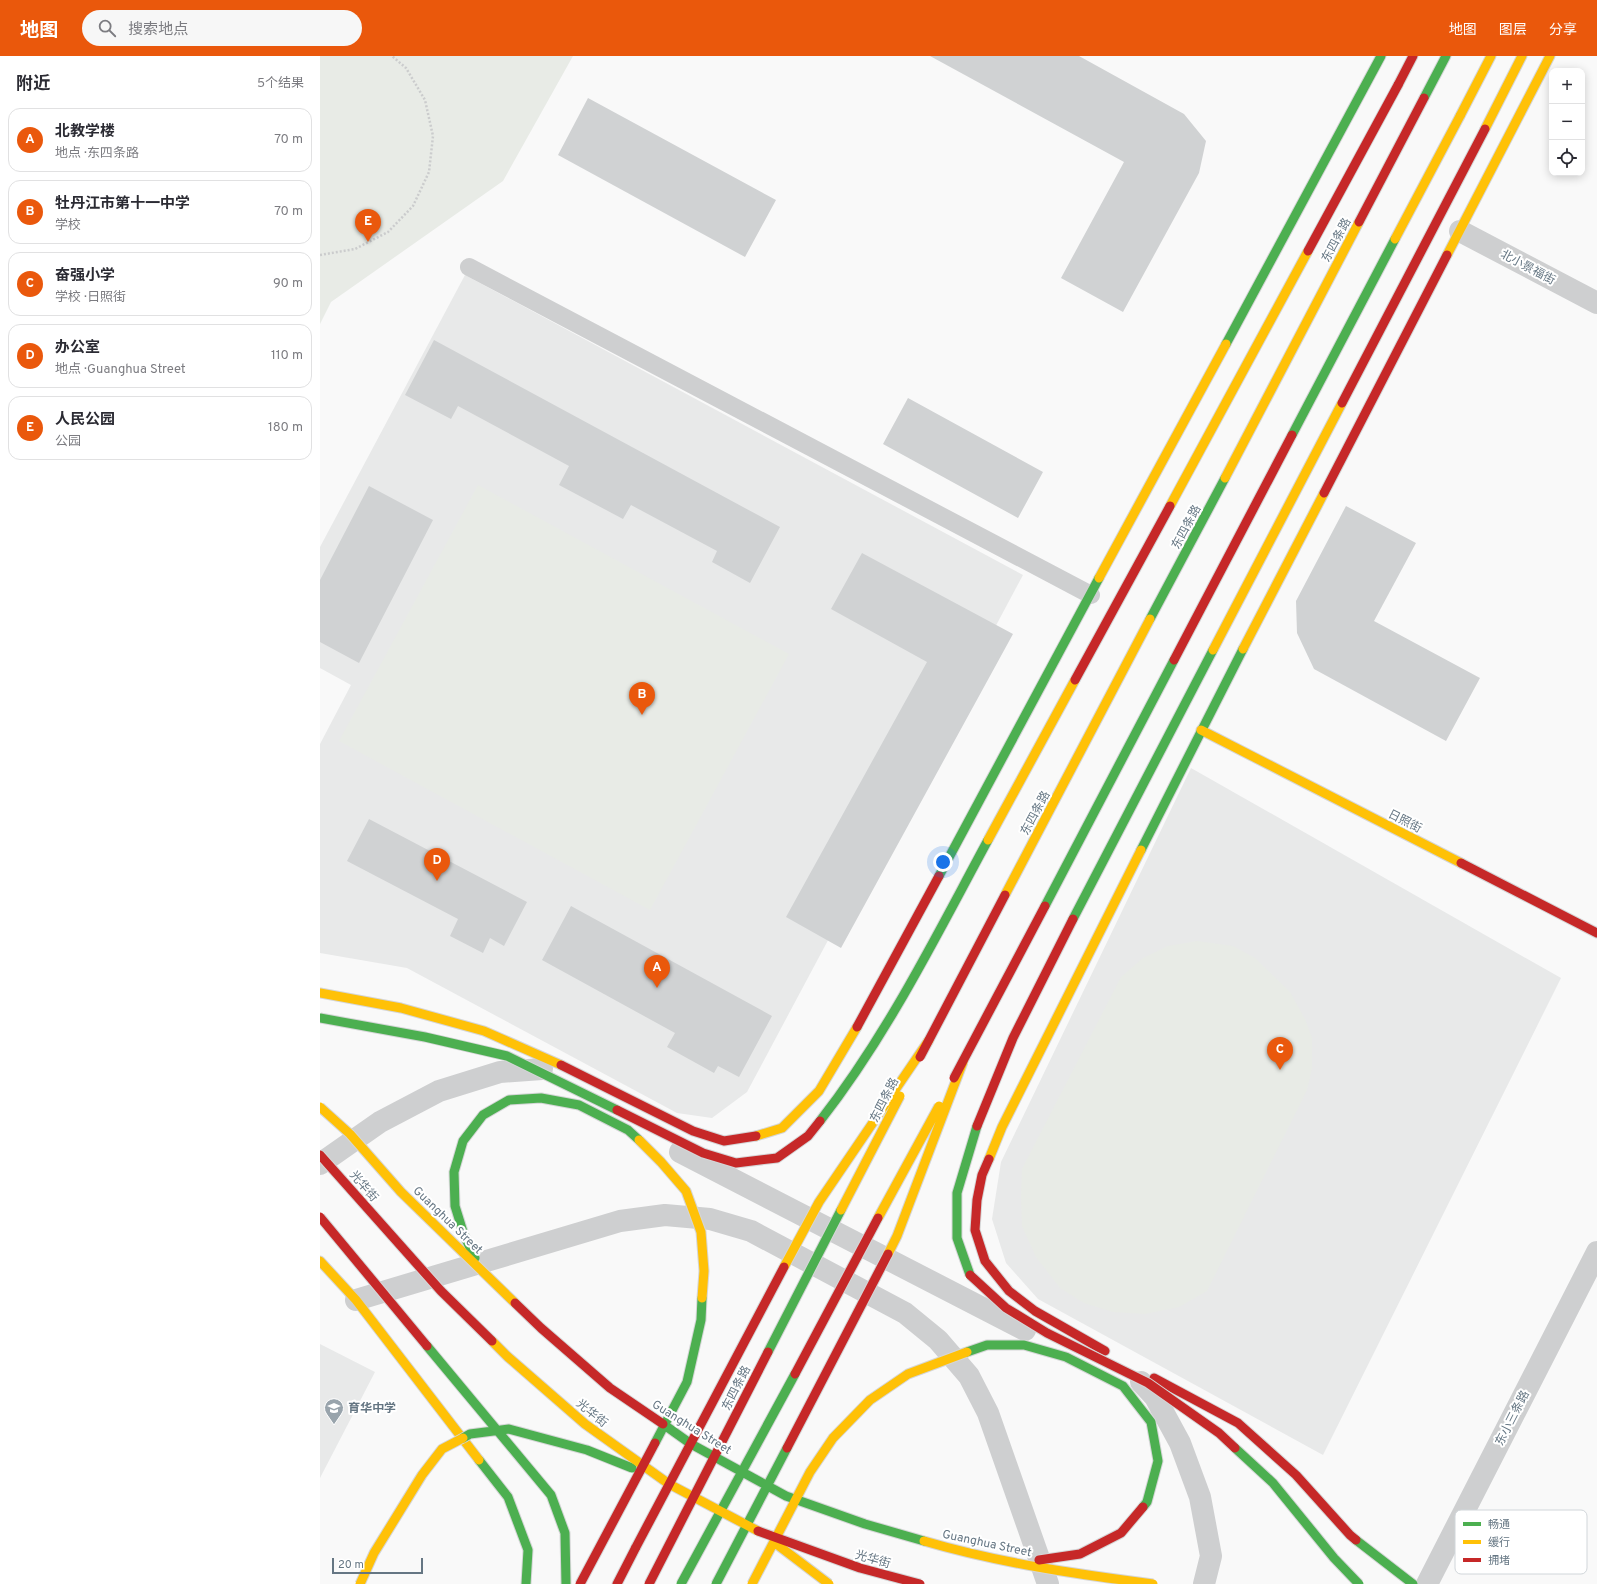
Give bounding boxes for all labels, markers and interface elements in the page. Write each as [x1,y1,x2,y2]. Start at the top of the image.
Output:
search box [82,10,362,46]
icon: search [96,17,118,39]
text: 地图 [20,19,58,43]
text: 搜索地点 [128,21,188,40]
text: 地图 [1449,22,1477,39]
text: 图层 [1499,22,1527,39]
text: 分享 [1549,22,1577,39]
map controls [1549,68,1585,176]
button: + [1549,68,1585,104]
text: 附近 [16,74,50,96]
text: 5个结果 [257,76,304,92]
button: − [1549,104,1585,140]
text: 北教学楼 [55,123,115,142]
text: A [25,132,35,148]
text: 70 m [274,132,303,148]
button: locate [1549,140,1585,176]
text: 地点 · 东四条路 [55,146,139,162]
text: 牡丹江市第十一中学 [55,195,190,214]
text: B [26,204,34,220]
text: 70 m [274,204,303,220]
pin: E [355,209,381,242]
street label: 东四条路 [1319,216,1355,265]
text: 学校 [55,218,81,234]
street label: 北小景福街 [1497,247,1558,289]
text: 奋强小学 [55,267,115,286]
text: C [26,276,34,292]
text: 90 m [273,276,303,292]
text: 学校 · 日照街 [55,290,126,306]
text: 办公室 [55,339,100,358]
text: D [25,348,35,364]
text: 110 m [271,348,303,364]
text: 地点 · Guanghua Street [55,362,186,378]
text: 人民公园 [55,411,115,430]
text: E [26,420,34,436]
text: 180 m [268,420,303,436]
text: 公园 [55,434,81,450]
street label: 东四条路 [1169,503,1205,552]
pin: B [629,682,655,715]
street label: 东四条路 [1018,789,1054,838]
street label: 日照街 [1385,807,1424,837]
pin: D [424,848,450,881]
your location [933,852,953,872]
pin: A [644,955,670,988]
pin: C [1267,1037,1293,1070]
street label: 东四条路 [867,1075,903,1125]
street label: 光华街 [345,1168,381,1205]
street label: Guanghua Street [409,1183,486,1258]
street label: 东四条路 [719,1363,755,1413]
street label: 东小三条路 [1492,1388,1534,1449]
street label: 光华街 [572,1396,610,1431]
school or university icon: 育华中学 [323,1397,345,1425]
street label: Guanghua Street [649,1397,734,1459]
place label: 育华中学 [348,1401,396,1417]
legend [1455,1510,1587,1574]
text: 畅通 [1488,1518,1510,1532]
street label: Guanghua Street [941,1527,1033,1561]
text: 缓行 [1488,1536,1510,1550]
street label: 光华街 [853,1547,892,1573]
text: 拥堵 [1488,1554,1510,1568]
scale bar [332,1556,423,1575]
text: 20 m [338,1558,364,1572]

